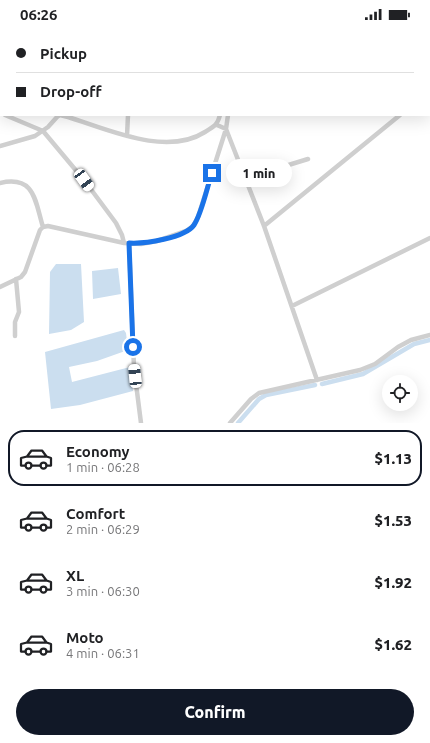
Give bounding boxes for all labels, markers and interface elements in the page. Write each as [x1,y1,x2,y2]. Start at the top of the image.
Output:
text: 06:26 [20,6,58,23]
text: Pickup [40,45,87,62]
text: Drop-off [40,83,102,100]
callout: 1 min [226,159,292,187]
route end [203,164,221,182]
text: 1 min [242,166,276,180]
car [72,167,96,193]
route start [124,338,142,356]
car [128,363,142,389]
map controls [382,375,418,411]
button: locate [382,375,418,411]
icon: car [18,440,54,476]
text: Economy [66,443,130,460]
text: $1.13 [374,450,412,467]
text: 1 min · 06:28 [66,460,140,474]
icon: car [18,502,54,538]
text: Comfort [66,505,125,522]
text: $1.53 [374,512,412,529]
text: 2 min · 06:29 [66,522,140,536]
icon: car [18,564,54,600]
text: XL [66,567,84,584]
text: $1.92 [374,574,412,591]
text: 3 min · 06:30 [66,584,140,598]
icon: car [18,626,54,662]
text: Moto [66,629,104,646]
text: $1.62 [374,636,412,653]
text: 4 min · 06:31 [66,646,140,660]
button: Confirm [16,689,414,735]

